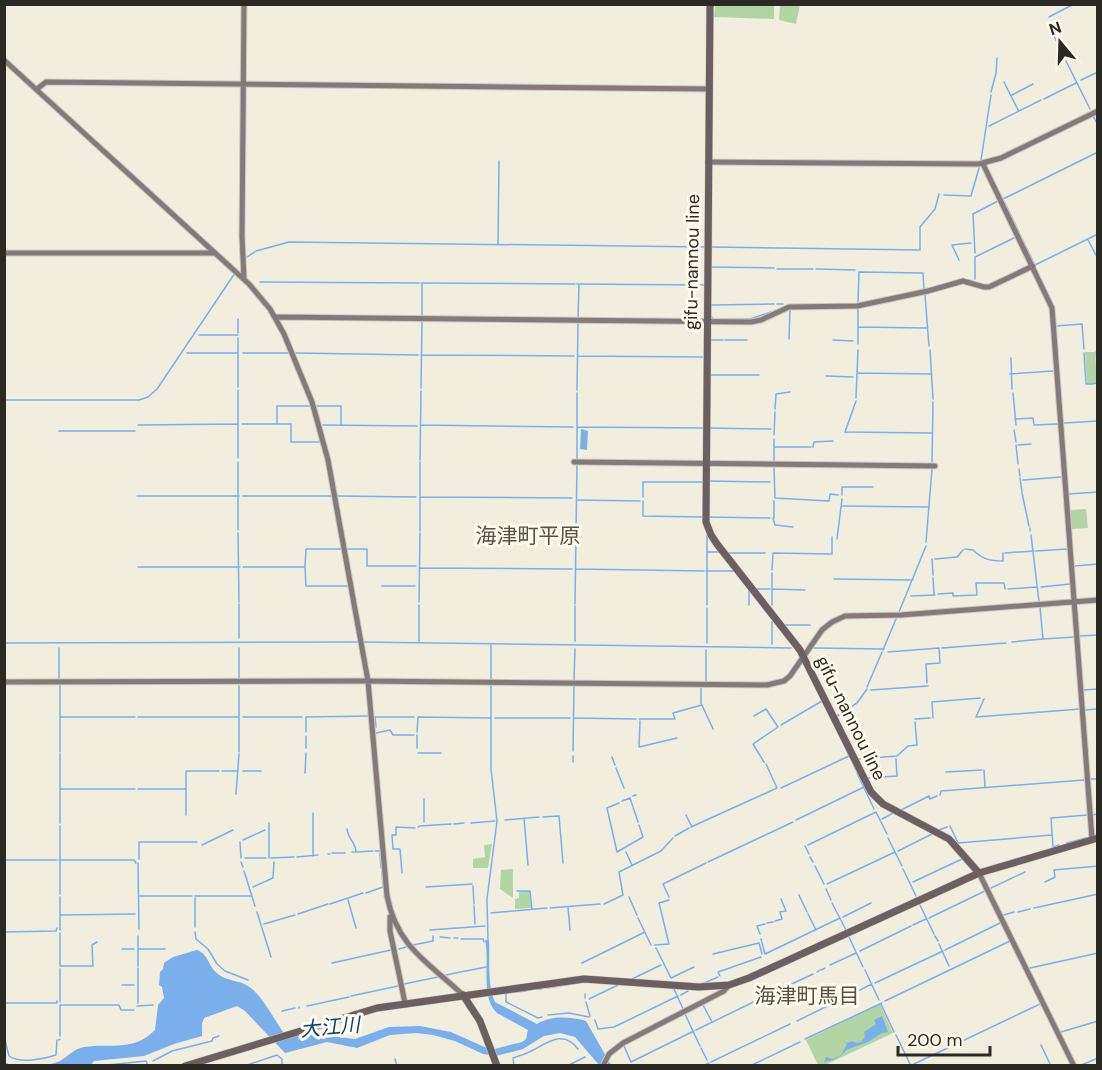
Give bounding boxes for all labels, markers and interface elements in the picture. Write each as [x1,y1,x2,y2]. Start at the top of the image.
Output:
north arrow [1030,12,1090,72]
text: N [1046,16,1064,40]
street label: gifu-nannou line [679,194,705,330]
district label: 海津町平原 [476,522,581,550]
street label: gifu-nannou line [810,652,892,784]
district label: 海津町馬目 [755,982,860,1010]
water label: 大江川 [299,1011,363,1043]
scale bar [898,1019,990,1057]
text: 200 m [907,1028,963,1052]

